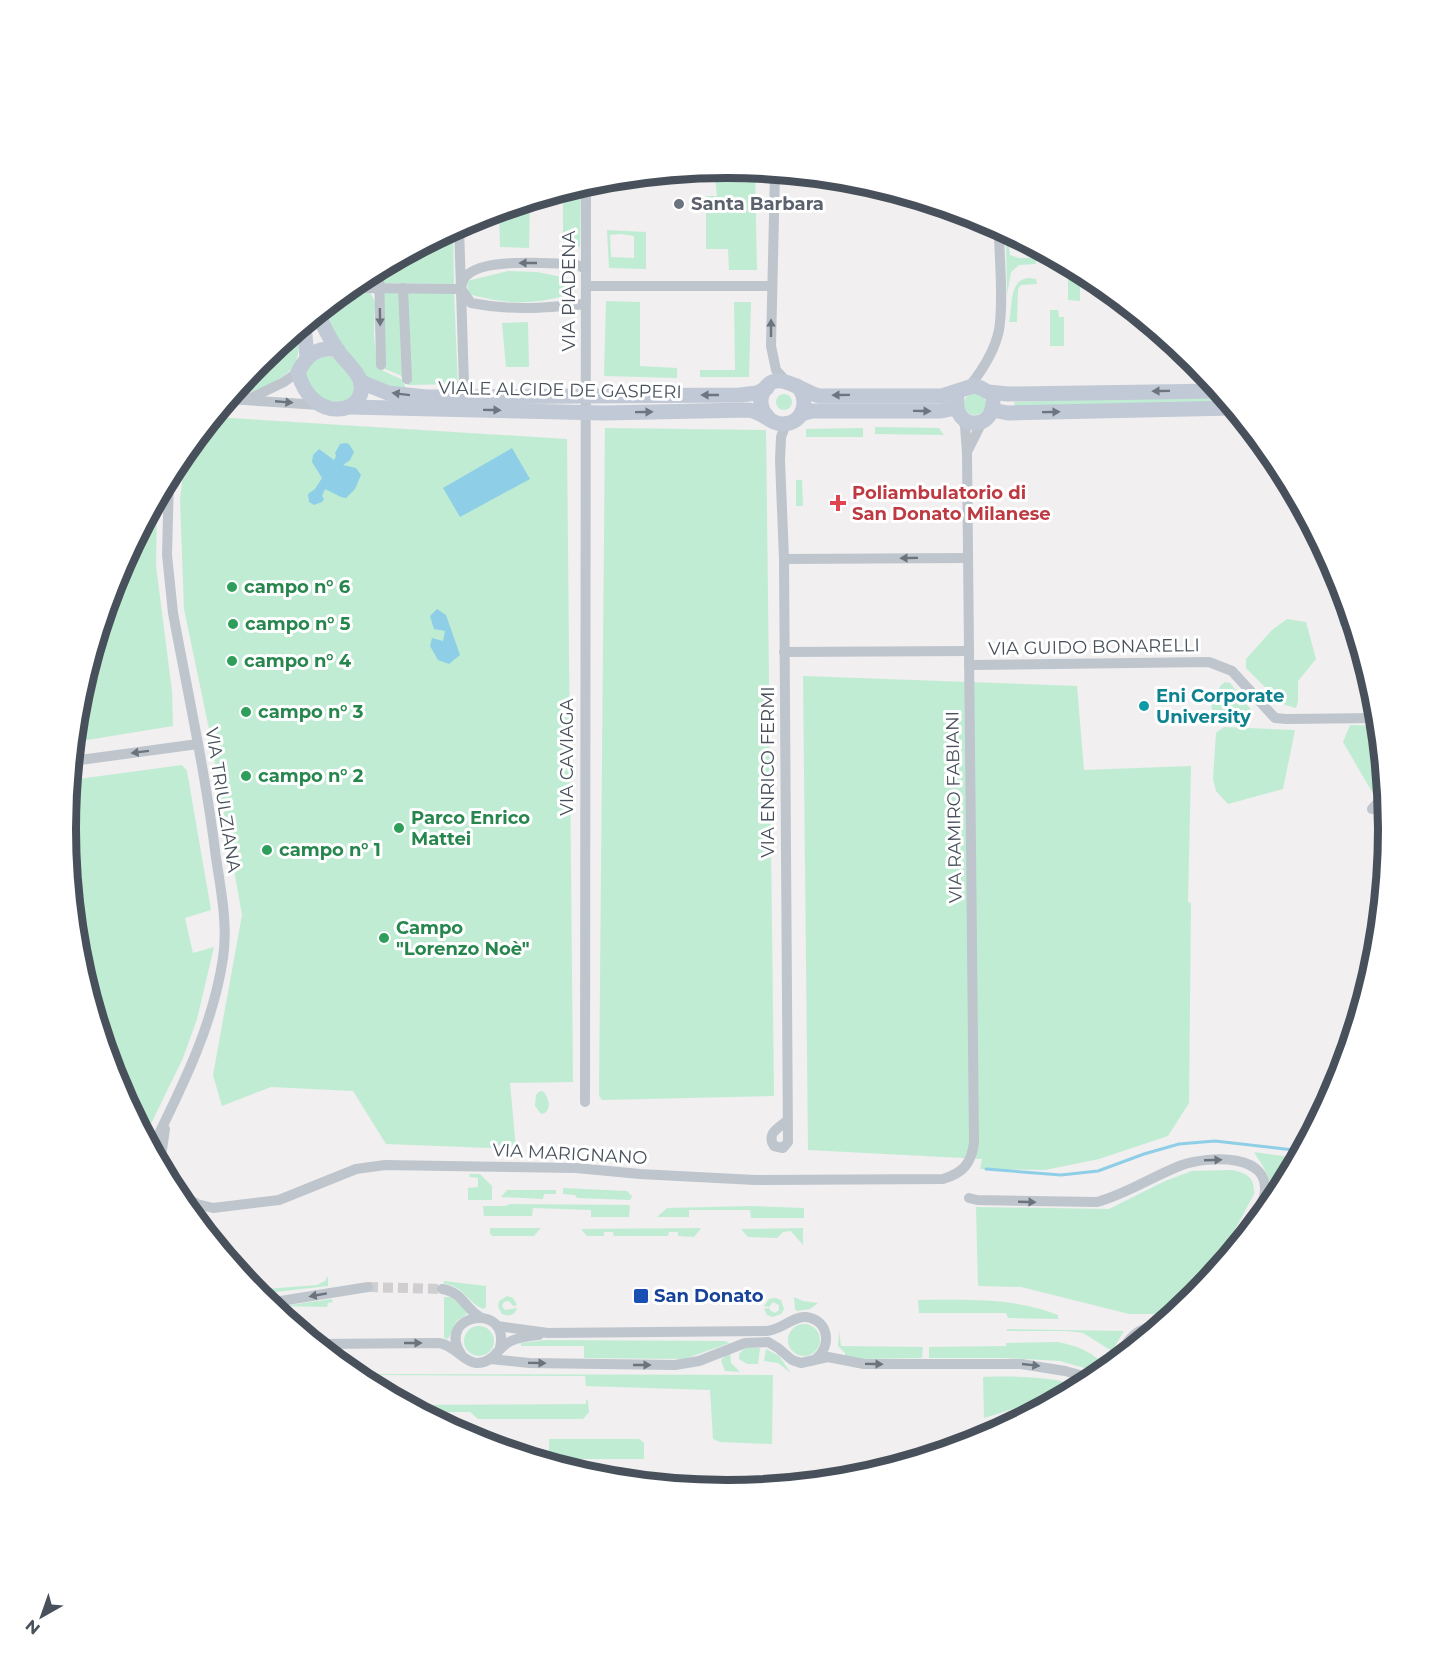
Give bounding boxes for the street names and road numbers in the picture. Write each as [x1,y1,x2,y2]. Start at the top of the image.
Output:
street label: VIA PIADENA [558,230,580,351]
street label: VIALE ALCIDE DE GASPERI [438,377,682,403]
street label: VIA GUIDO BONARELLI [988,634,1200,660]
street label: VIA ENRICO FERMI [757,686,779,858]
street label: VIA CAVIAGA [556,698,578,816]
street label: VIA RAMIRO FABIANI [941,711,967,903]
street label: VIA TRIULZIANA [201,726,245,874]
street label: VIA MARIGNANO [492,1139,648,1169]

